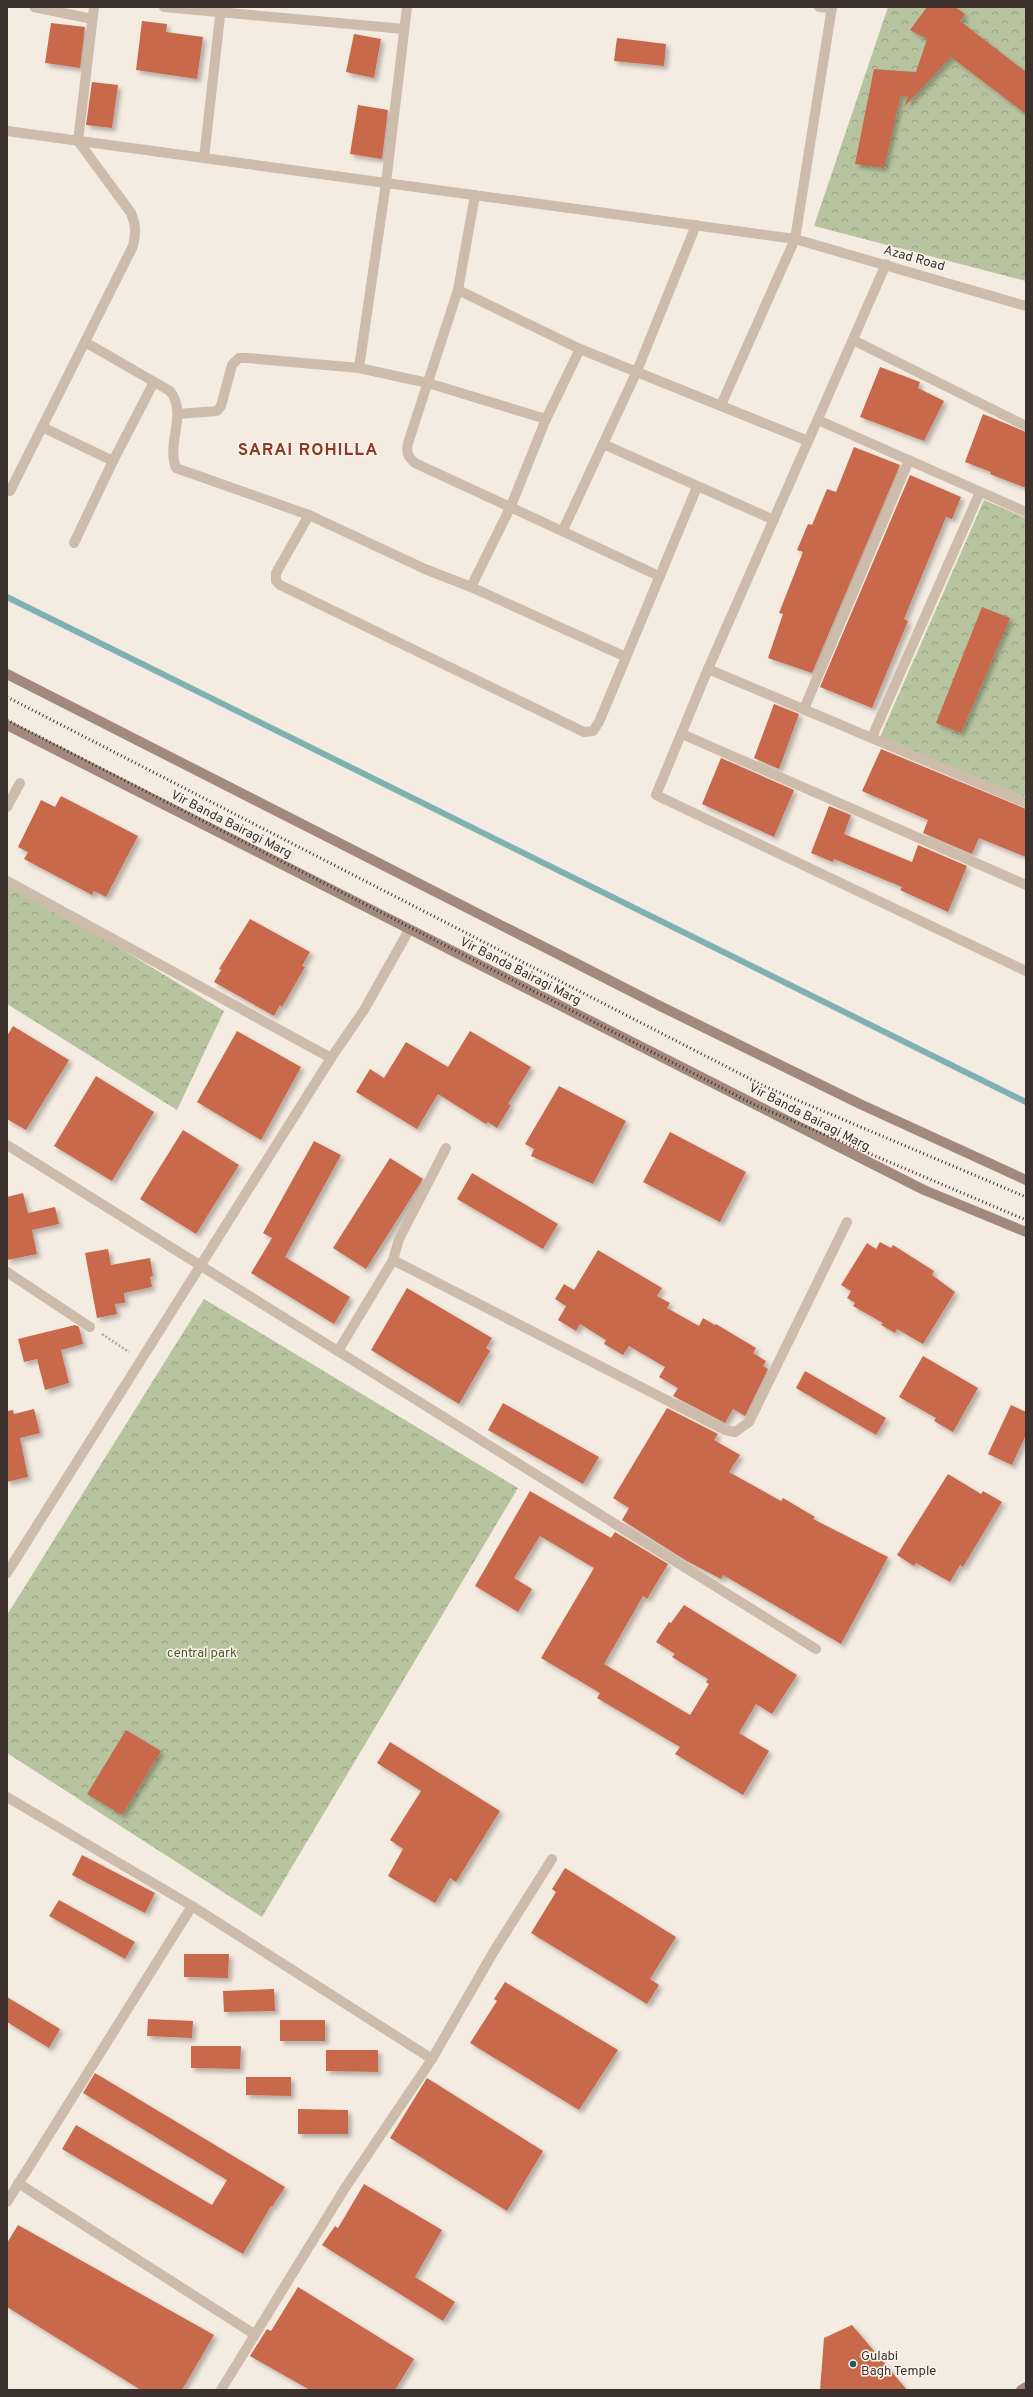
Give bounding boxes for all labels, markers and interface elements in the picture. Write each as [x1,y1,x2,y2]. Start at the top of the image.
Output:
street label: Azad Road [882,243,946,275]
district label: SARAI ROHILLA [238,440,378,462]
street label: Vir Banda Bairagi Marg [168,788,294,862]
street label: Vir Banda Bairagi Marg [457,935,583,1009]
street label: Vir Banda Bairagi Marg [746,1081,872,1155]
park label: central park [167,1646,237,1662]
place label: Gulabi Bagh Temple [861,2349,936,2380]
marker: Gulabi Bagh Temple [848,2359,858,2369]

